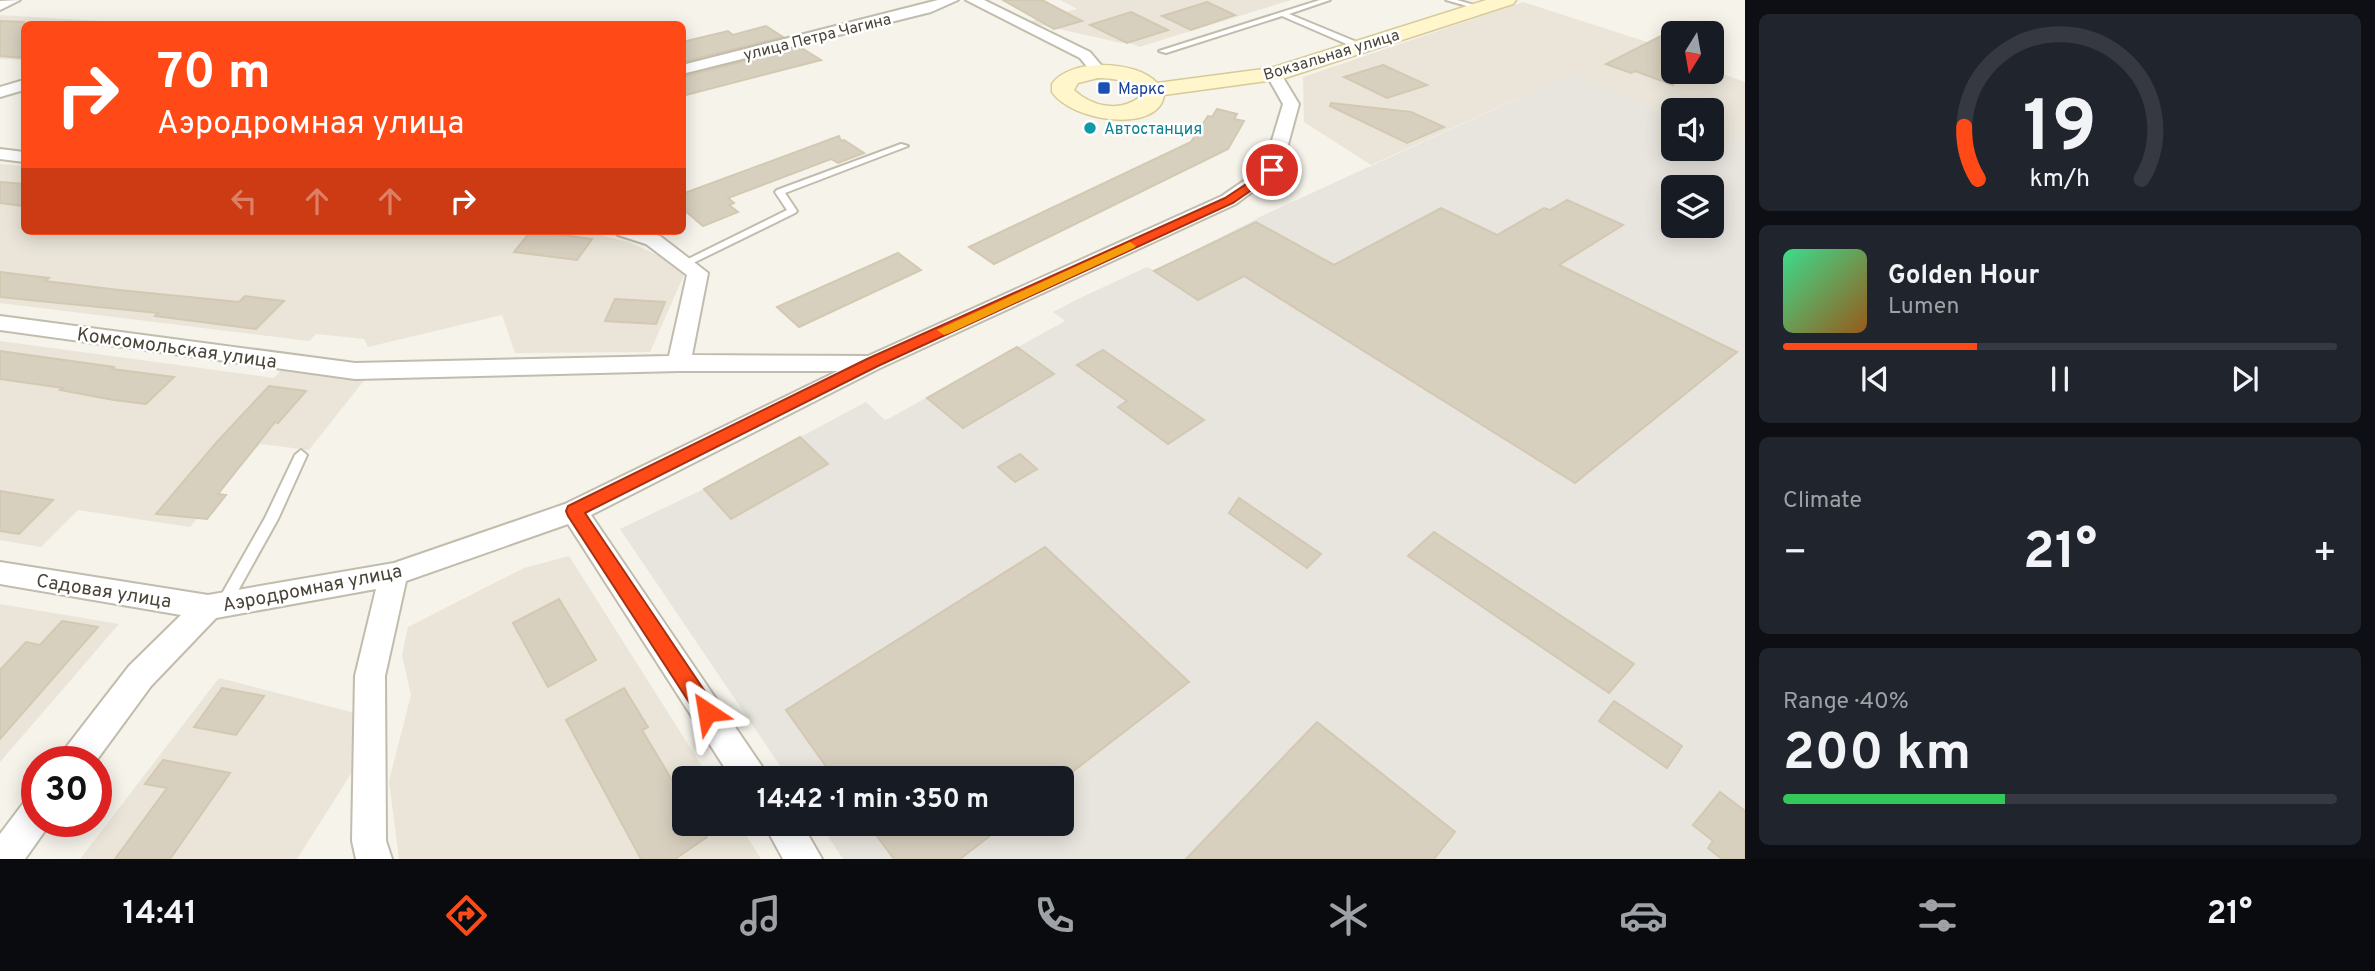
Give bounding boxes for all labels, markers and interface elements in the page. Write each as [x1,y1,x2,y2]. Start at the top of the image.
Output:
street label: улица Петра Чагина [742,10,893,66]
north arrow [1661,21,1724,84]
map controls [1661,21,1724,238]
street label: Вокзальная улица [1261,26,1402,86]
text: 70 m [157,44,271,106]
icon: right [42,49,133,140]
marker: Маркс [1096,80,1112,96]
place label: Маркс [1118,80,1165,100]
text: 19 [2023,85,2097,177]
button: sound [1661,98,1724,161]
text: Аэродромная улица [157,105,464,145]
marker: Автостанция [1082,120,1098,136]
place label: Автостанция [1104,120,1202,140]
pin [1242,140,1302,200]
icon: arrive [1253,151,1291,189]
text: km/h [2030,163,2090,195]
button: layers [1661,175,1724,238]
icon: left [225,182,263,220]
icon: ahead [298,182,336,220]
icon: ahead [371,182,409,220]
icon: right [444,182,482,220]
text: Golden Hour [1888,260,2039,293]
text: Lumen [1888,293,1959,322]
street label: Комсомольская улица [75,323,278,375]
icon: previous [1856,360,1894,398]
icon: pause [2041,360,2079,398]
icon: next [2226,360,2264,398]
text: Climate [1783,487,1862,516]
text: 21° [2023,521,2097,587]
text: − [1783,530,1808,579]
text: + [2312,530,2337,579]
street label: Аэродромная улица [221,560,404,618]
street label: Садовая улица [34,569,173,614]
position arrow [670,675,744,749]
text: Range · 40% [1783,688,1909,717]
text: 200 km [1783,722,1971,788]
speed limit sign: 30 [21,746,112,837]
text: 14:42 · 1 min · 350 m [757,784,989,817]
icon: directions [442,891,491,940]
icon: music [736,891,785,940]
icon: phone [1030,891,1079,940]
icon: climate [1324,891,1373,940]
icon: car [1619,891,1668,940]
icon: filters [1913,891,1962,940]
text: 14:41 [123,895,197,935]
text: 21° [2207,895,2252,935]

